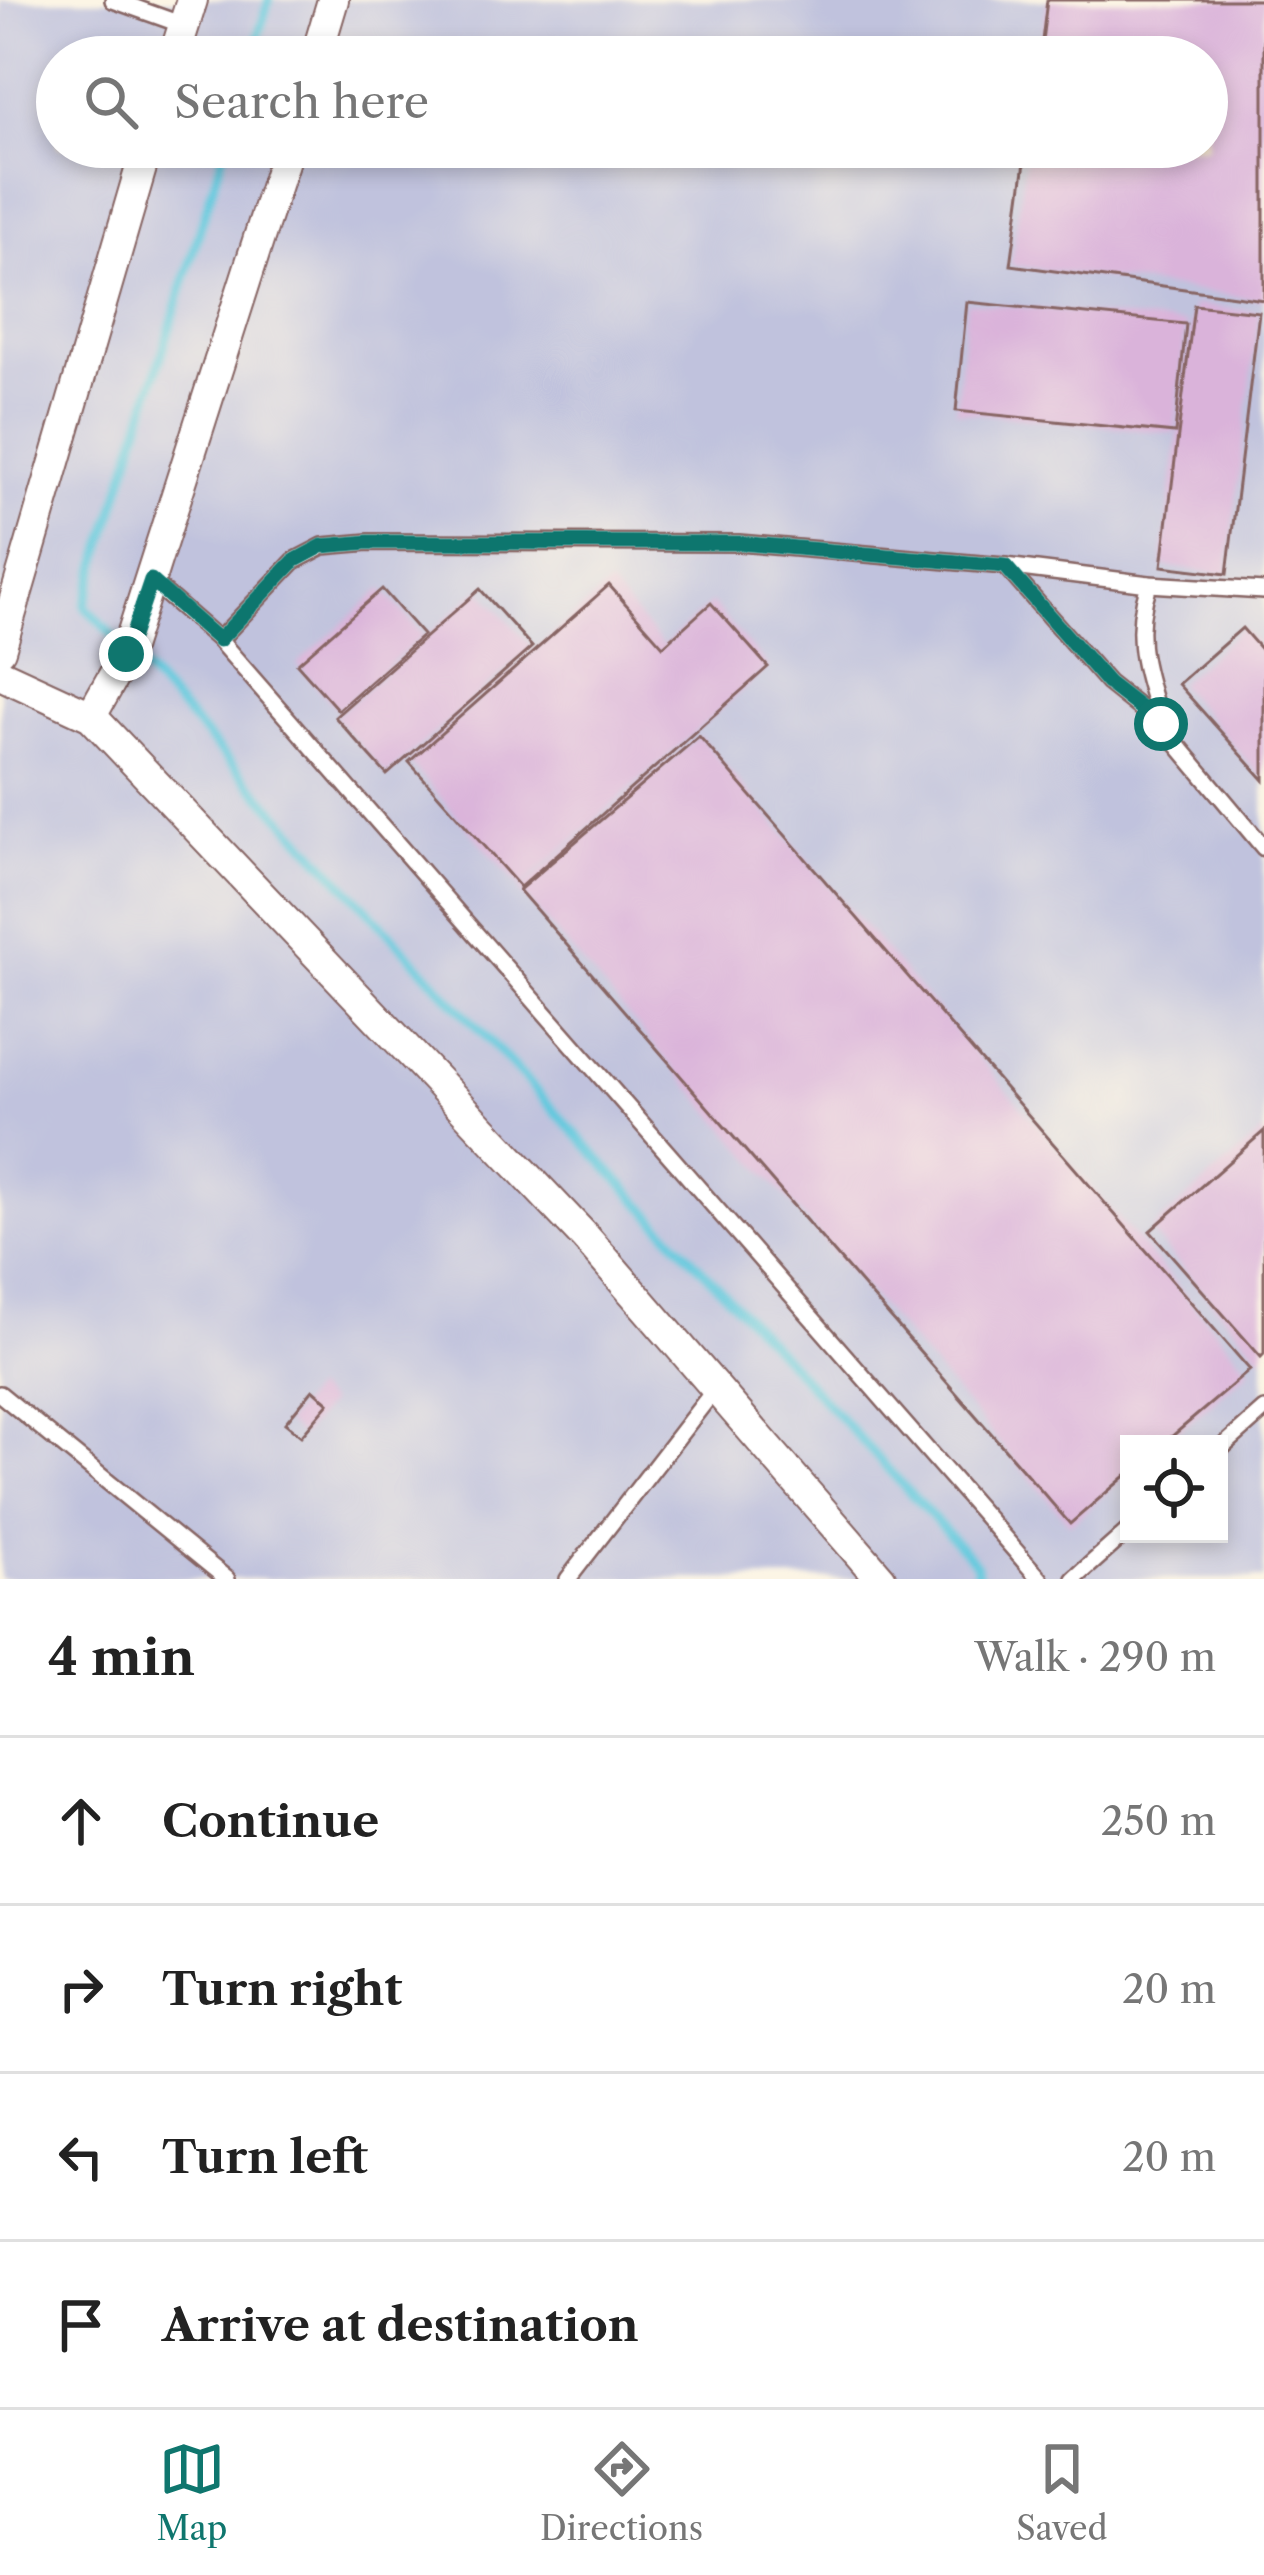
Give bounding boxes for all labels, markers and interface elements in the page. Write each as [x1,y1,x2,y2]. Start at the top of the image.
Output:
search box [36,36,1228,168]
icon: search [78,69,144,135]
text: Search here [174,74,429,130]
route end [99,627,153,681]
route start [1134,697,1188,751]
map controls [1120,1435,1228,1543]
button: locate [1120,1435,1228,1543]
text: 4 min [48,1626,195,1688]
text: Walk · 290 m [974,1633,1216,1681]
icon: ahead [48,1788,114,1854]
text: Continue [162,1793,379,1849]
text: 250 m [1101,1797,1216,1845]
icon: right [48,1956,114,2022]
text: Turn right [162,1961,402,2017]
text: 20 m [1122,1965,1216,2013]
icon: left [48,2124,114,2190]
text: Turn left [162,2129,368,2185]
text: 20 m [1122,2133,1216,2181]
icon: arrive [48,2292,114,2358]
text: Arrive at destination [162,2297,639,2353]
tab: Map [156,2436,227,2549]
tab: Directions [540,2436,703,2549]
tab: Saved [1016,2436,1108,2549]

